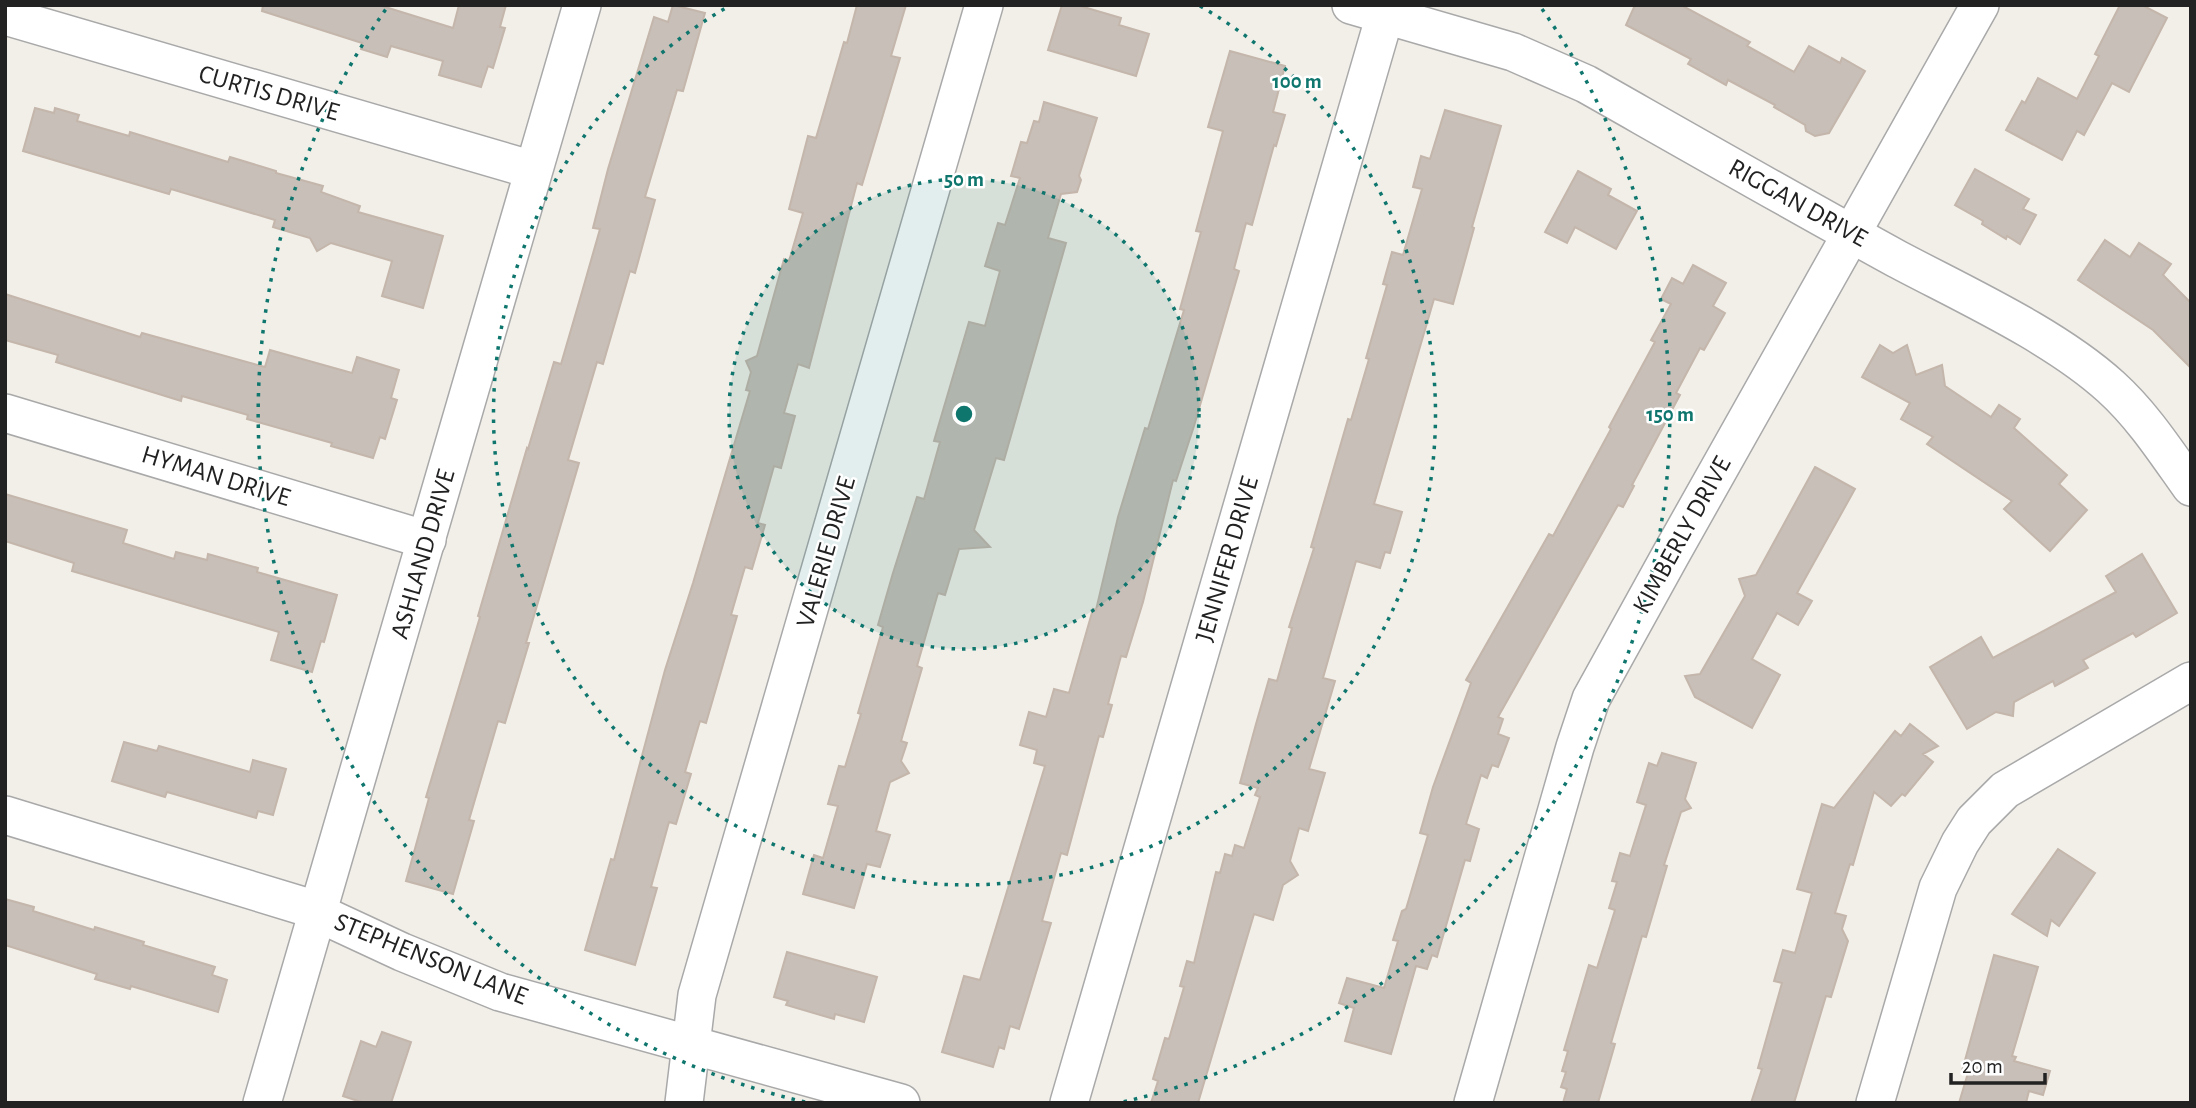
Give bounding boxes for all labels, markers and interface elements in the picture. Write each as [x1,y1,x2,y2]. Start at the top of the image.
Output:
street label: CURTIS DRIVE [196,61,342,125]
text: 100 m [1272,71,1322,92]
street label: RIGGAN DRIVE [1724,154,1872,252]
text: 50 m [944,169,984,190]
centre of rings [952,402,976,426]
text: 150 m [1646,404,1694,425]
street label: HYMAN DRIVE [139,441,293,511]
street label: KIMBERLY DRIVE [1628,452,1736,618]
street label: ASHLAND DRIVE [386,466,460,642]
street label: JENNIFER DRIVE [1191,473,1263,645]
street label: VALERIE DRIVE [792,474,860,630]
street label: STEPHENSON LANE [331,908,531,1010]
scale bar [1951,1042,2046,1086]
text: 20 m [1962,1056,2003,1077]

